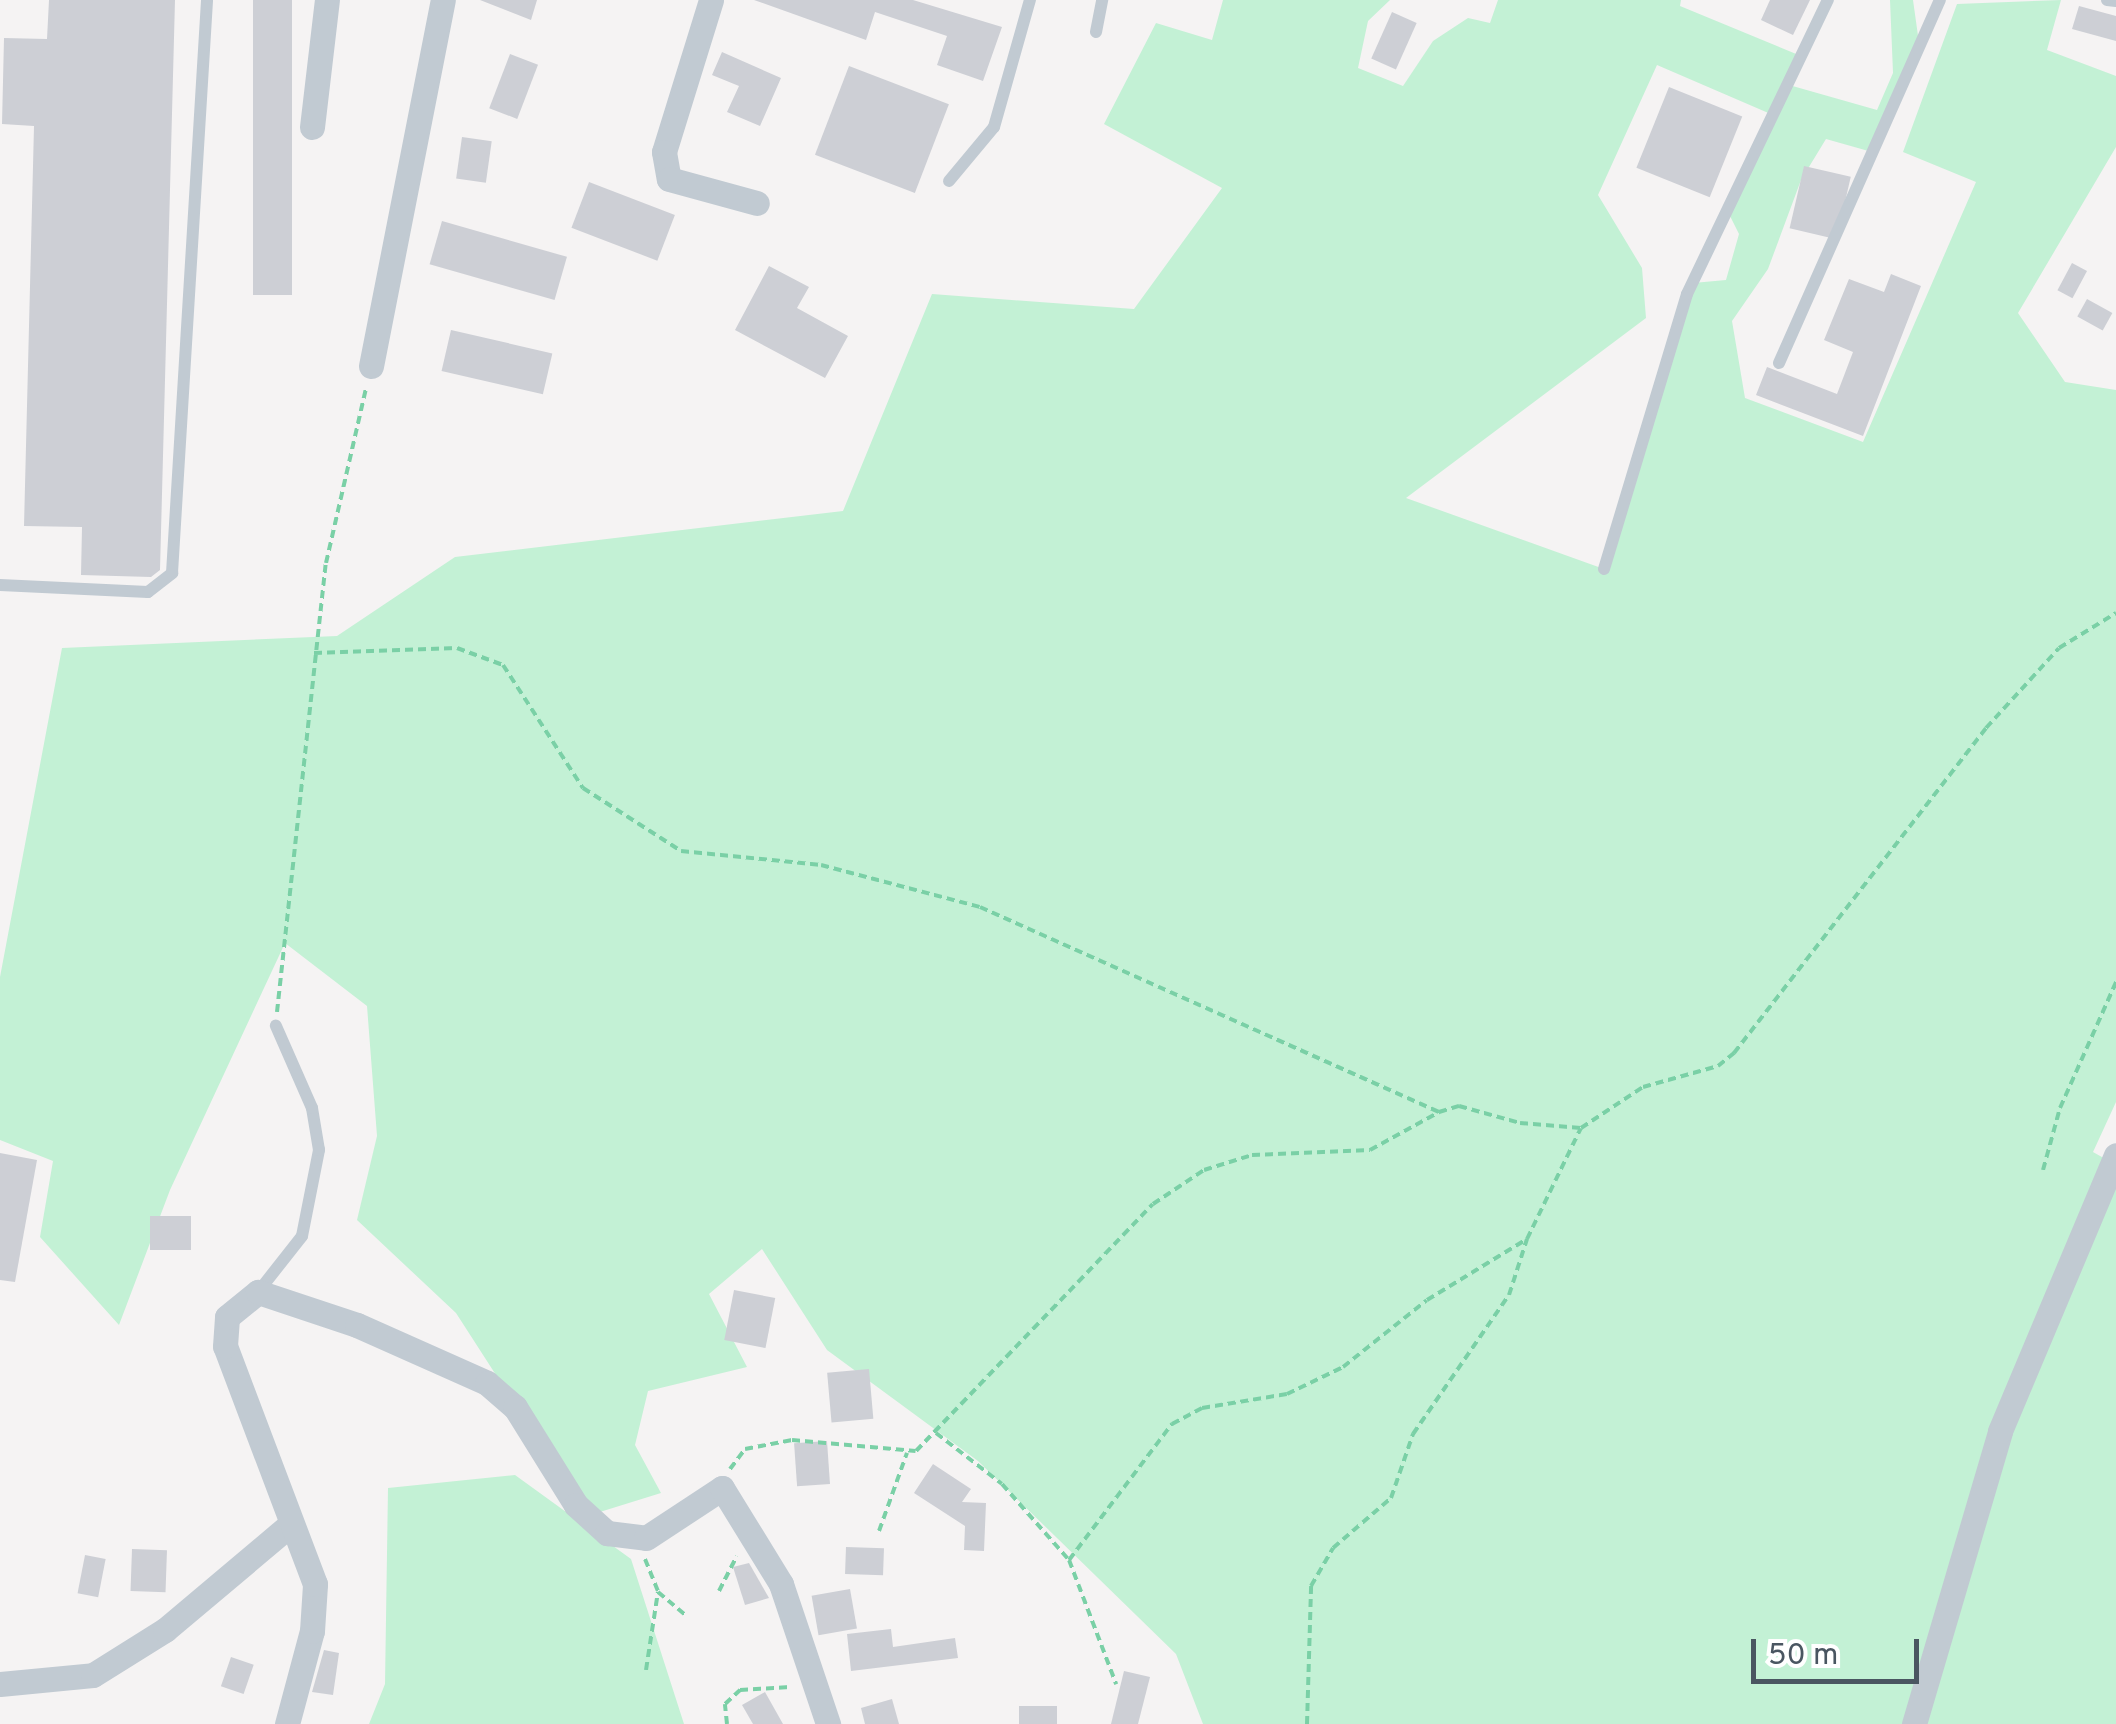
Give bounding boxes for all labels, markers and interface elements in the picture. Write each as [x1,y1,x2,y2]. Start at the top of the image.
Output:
scale bar [1756,1619,1924,1681]
text: 50 m [1768,1638,1838,1675]

